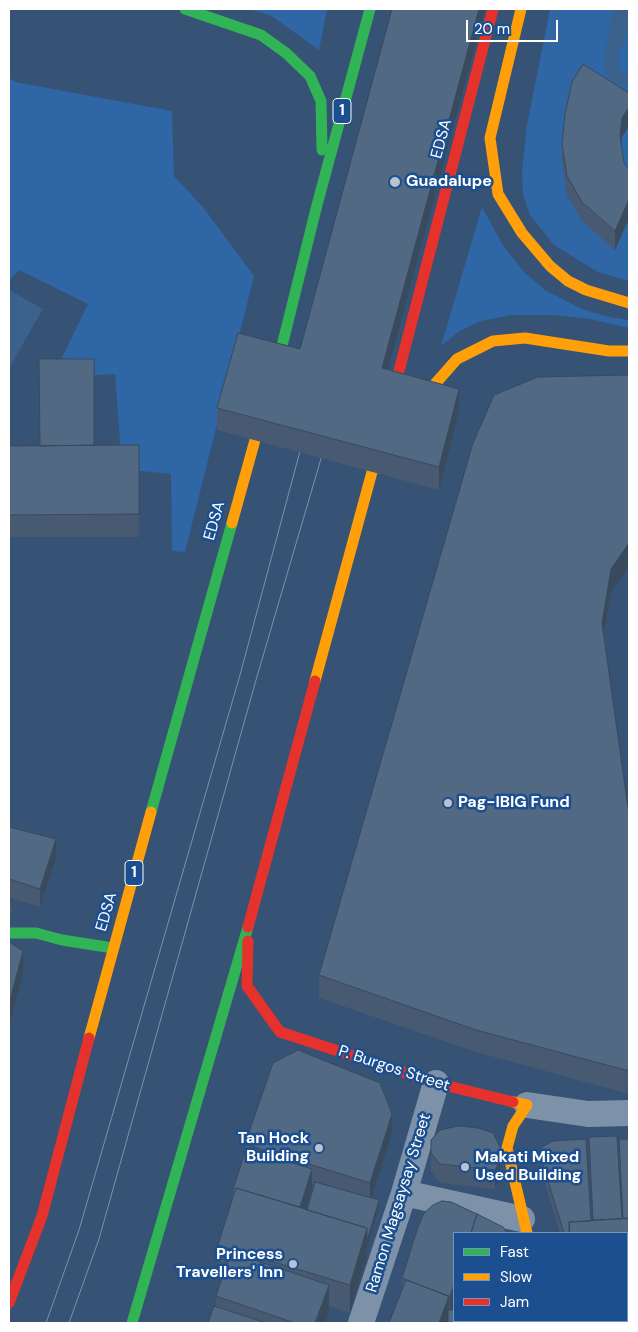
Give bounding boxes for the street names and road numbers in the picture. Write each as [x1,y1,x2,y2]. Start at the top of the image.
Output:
road number: 1 [333,98,351,124]
street label: EDSA [428,117,456,161]
street label: EDSA [200,499,230,543]
road number: 1 [125,860,143,886]
street label: EDSA [92,890,122,934]
street label: P. Burgos Street [336,1042,452,1096]
street label: Ramon Magsaysay Street [363,1111,435,1295]

